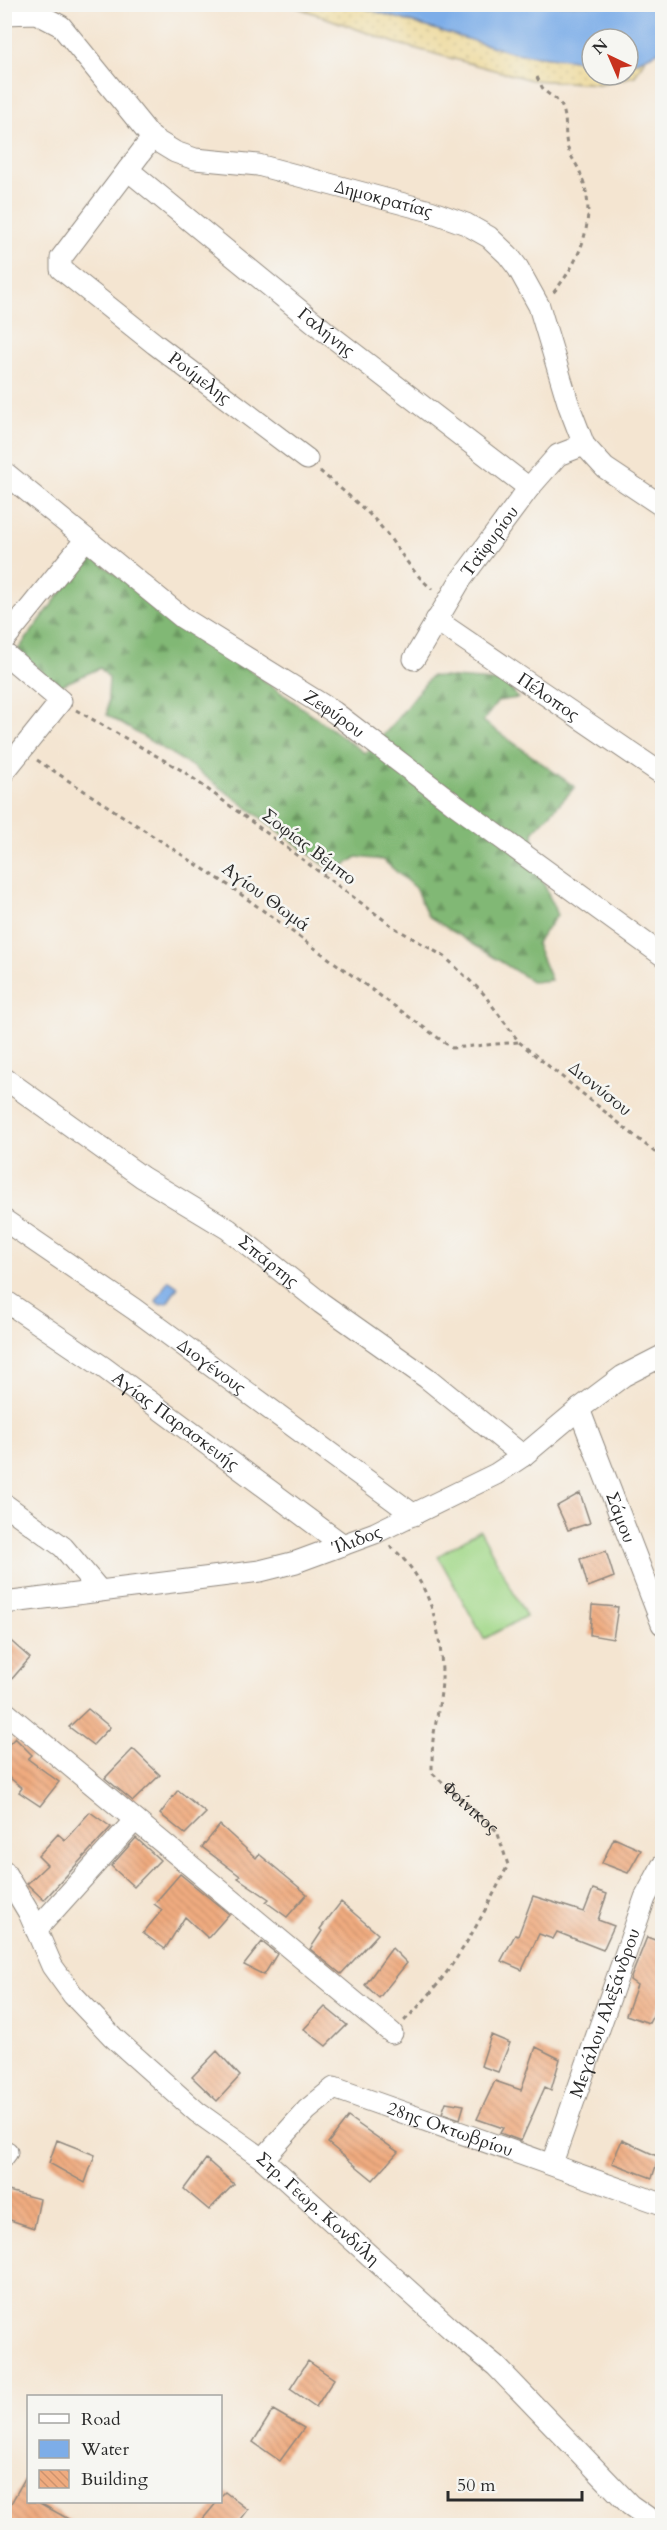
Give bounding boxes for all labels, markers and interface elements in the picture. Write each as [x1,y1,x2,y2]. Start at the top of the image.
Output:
north arrow [580,27,640,87]
text: N [588,34,613,60]
street label: Δημοκρατίας [332,174,436,224]
street label: Γαλήνης [292,301,360,362]
street label: Ρούμελης [163,346,237,410]
street label: Ταϊφυρίου [455,500,524,582]
street label: Πέλοπος [512,666,585,727]
street label: Ζεφύρου [299,684,370,744]
street label: Σοφίας Βέμπο [256,803,362,891]
street label: Αγίου Θωμά [217,856,315,938]
street label: Διονύσου [563,1056,637,1122]
street label: Σπάρτης [233,1229,304,1293]
street label: Διογένους [172,1332,252,1400]
street label: Αγίας Παρασκευής [107,1365,245,1477]
street label: Σάμου [600,1488,642,1546]
street label: Ίλιδος [328,1519,386,1560]
street label: Φοίνικος [437,1775,505,1840]
street label: Μεγάλου Αλεξάνδρου [563,1925,646,2101]
street label: 28ης Οκτωβρίου [384,2095,517,2163]
street label: Στρ. Γεωρ. Κονδύλη [251,2146,385,2271]
legend [27,2395,222,2503]
text: Road [81,2407,121,2432]
text: Water [80,2437,130,2462]
scale bar [448,2464,582,2502]
text: Building [81,2467,149,2492]
text: 50 m [457,2473,496,2498]

